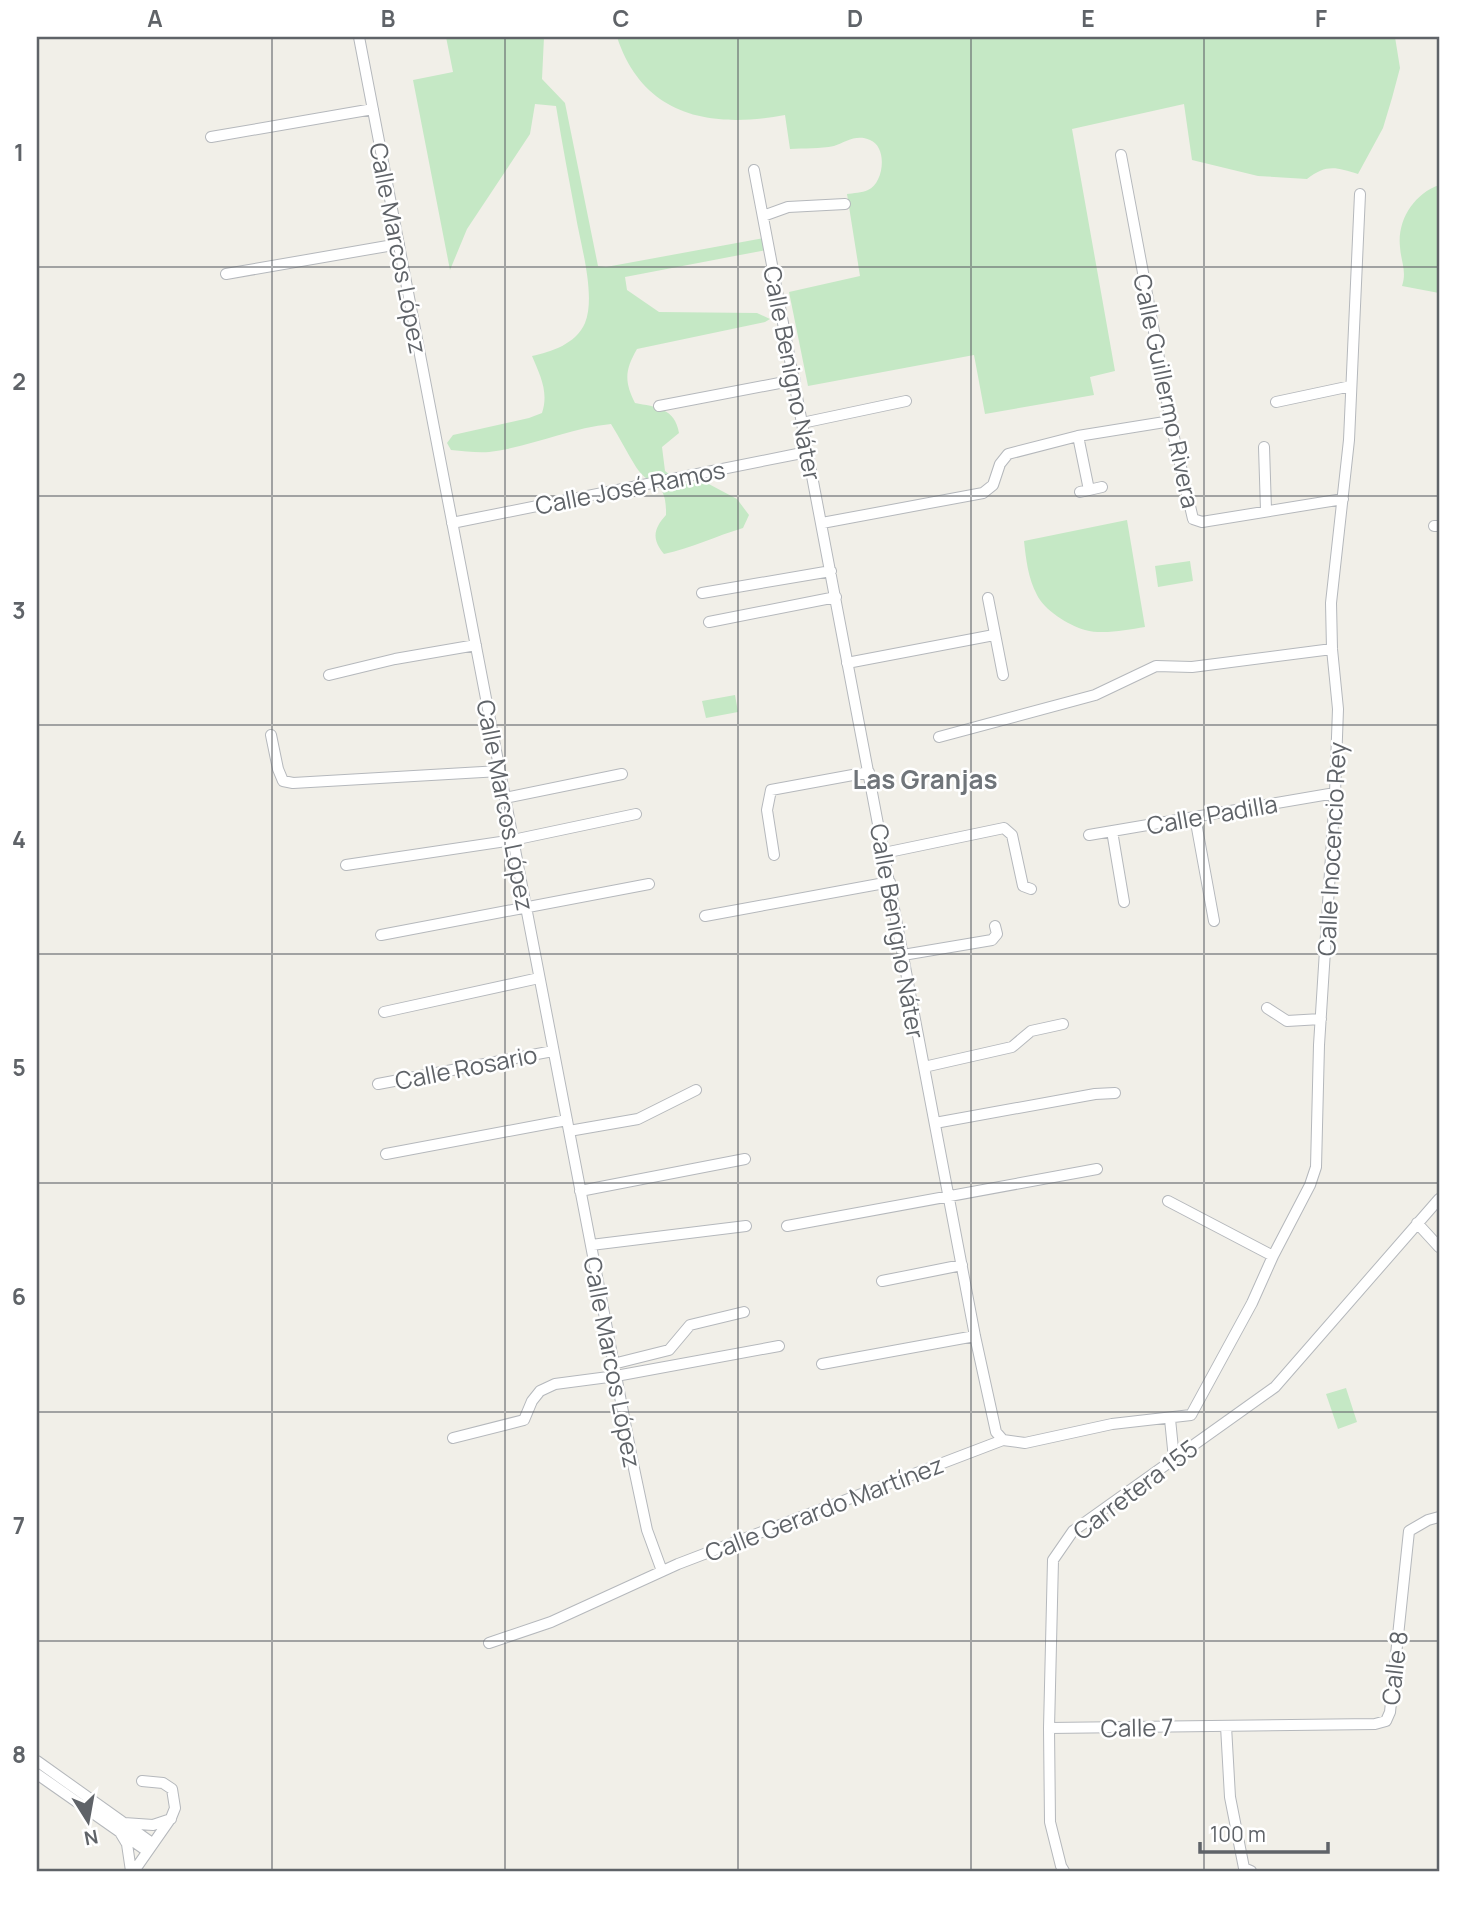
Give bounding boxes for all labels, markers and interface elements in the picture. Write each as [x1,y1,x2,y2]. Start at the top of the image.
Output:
text: A [147,2,163,34]
text: B [381,2,395,34]
text: C [613,2,630,34]
text: D [847,2,863,34]
text: E [1081,2,1095,34]
text: F [1315,2,1327,34]
text: 1 [14,136,24,168]
street label: Calle Marcos López [362,140,436,356]
street label: Calle Benigno Náter [756,263,830,483]
street label: Calle Guillermo Rivera [1126,271,1208,511]
text: 2 [12,365,26,397]
street label: Calle José Ramos [532,452,728,522]
text: 3 [12,594,26,626]
street label: Calle Marcos López [469,697,543,913]
street label: Calle Inocencio Rey [1309,741,1353,957]
district label: Las Granjas [852,761,998,797]
street label: Calle Padilla [1144,786,1280,842]
street label: Calle Benigno Náter [863,821,933,1041]
text: 4 [12,823,26,855]
street label: Calle Rosario [392,1037,540,1097]
text: 5 [12,1051,26,1083]
street label: Calle Marcos López [576,1254,650,1470]
text: 6 [12,1280,26,1312]
street label: Carretera 155 [1066,1431,1204,1547]
street label: Calle Gerardo Martínez [700,1447,948,1569]
text: 7 [13,1509,25,1541]
street label: Calle 8 [1373,1629,1415,1707]
street label: Calle 7 [1100,1710,1174,1744]
text: 8 [12,1738,26,1770]
north arrow [52,1786,122,1856]
scale bar [1200,1810,1327,1854]
text: 100 m [1210,1820,1266,1848]
text: N [82,1824,100,1852]

